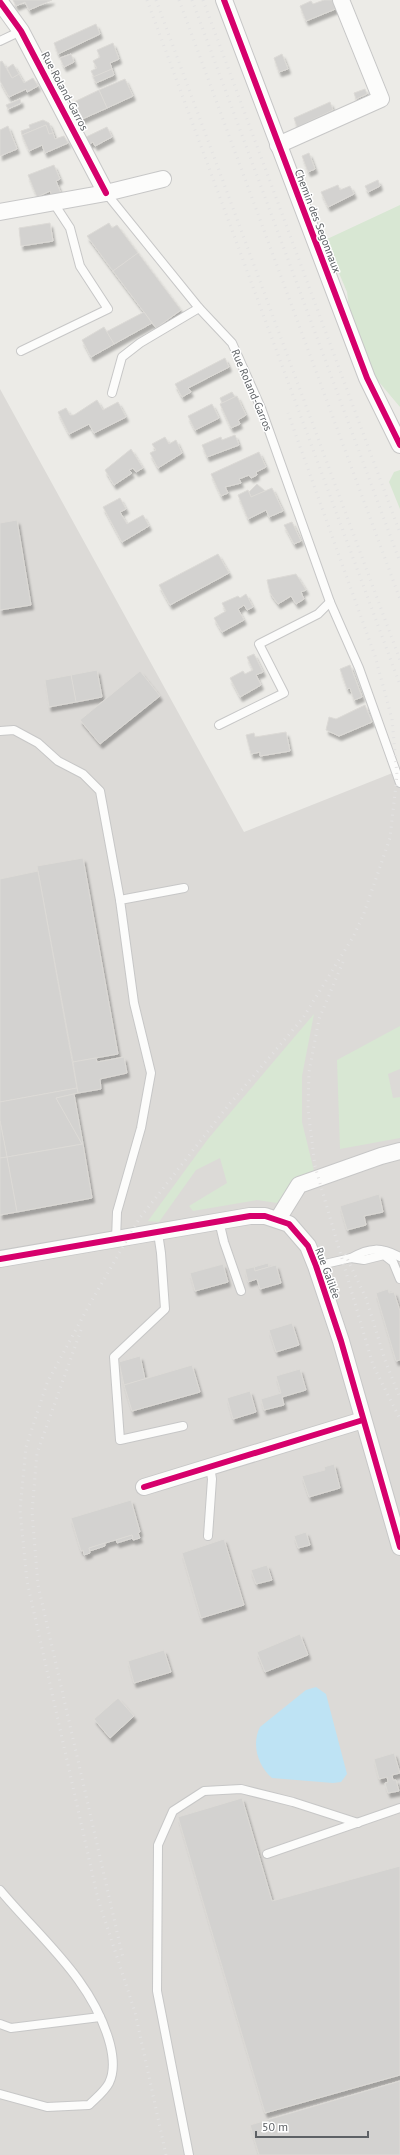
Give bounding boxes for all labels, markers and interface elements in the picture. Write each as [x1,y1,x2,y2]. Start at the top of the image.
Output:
street label: Rue Roland-Garros [38,49,92,133]
street label: Chemin des Segonnaux [292,167,344,275]
street label: Rue Roland-Garros [228,347,276,433]
street label: Rue Galilée [312,1245,344,1301]
scale bar [256,2113,368,2139]
text: 50 m [262,2119,288,2134]

